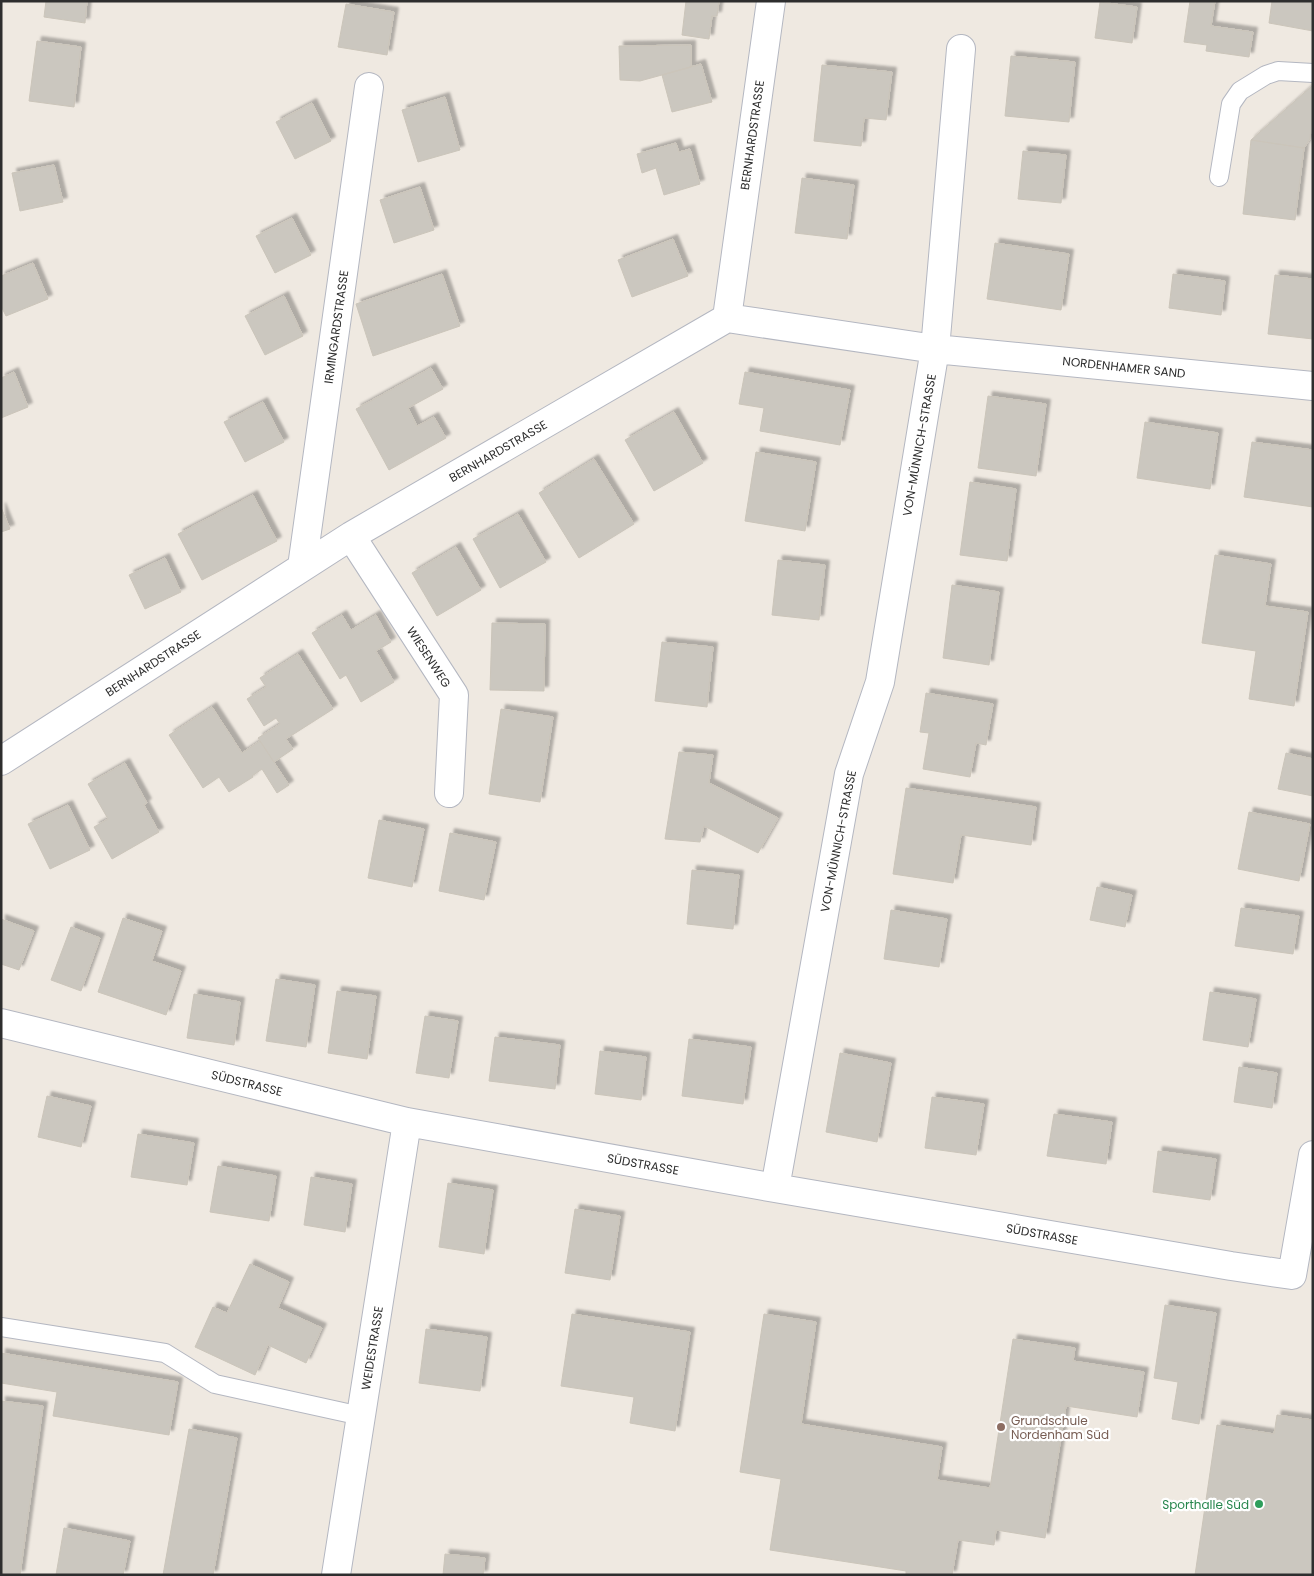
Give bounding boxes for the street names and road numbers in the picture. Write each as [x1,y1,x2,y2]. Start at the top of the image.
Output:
street label: BERNHARDSTRASSE [736,79,768,191]
street label: IRMINGARDSTRASSE [320,269,352,385]
street label: NORDENHAMER SAND [1062,352,1186,382]
street label: VON-MÜNNICH-STRASSE [898,373,940,517]
street label: BERNHARDSTRASSE [446,416,550,486]
street label: WIESENWEG [403,623,455,691]
street label: BERNHARDSTRASSE [102,626,204,700]
street label: VON-MÜNNICH-STRASSE [816,769,860,913]
street label: SÜDSTRASSE [210,1066,284,1100]
street label: SÜDSTRASSE [606,1149,680,1179]
street label: SÜDSTRASSE [1005,1219,1079,1249]
street label: WEIDESTRASSE [357,1305,387,1391]

